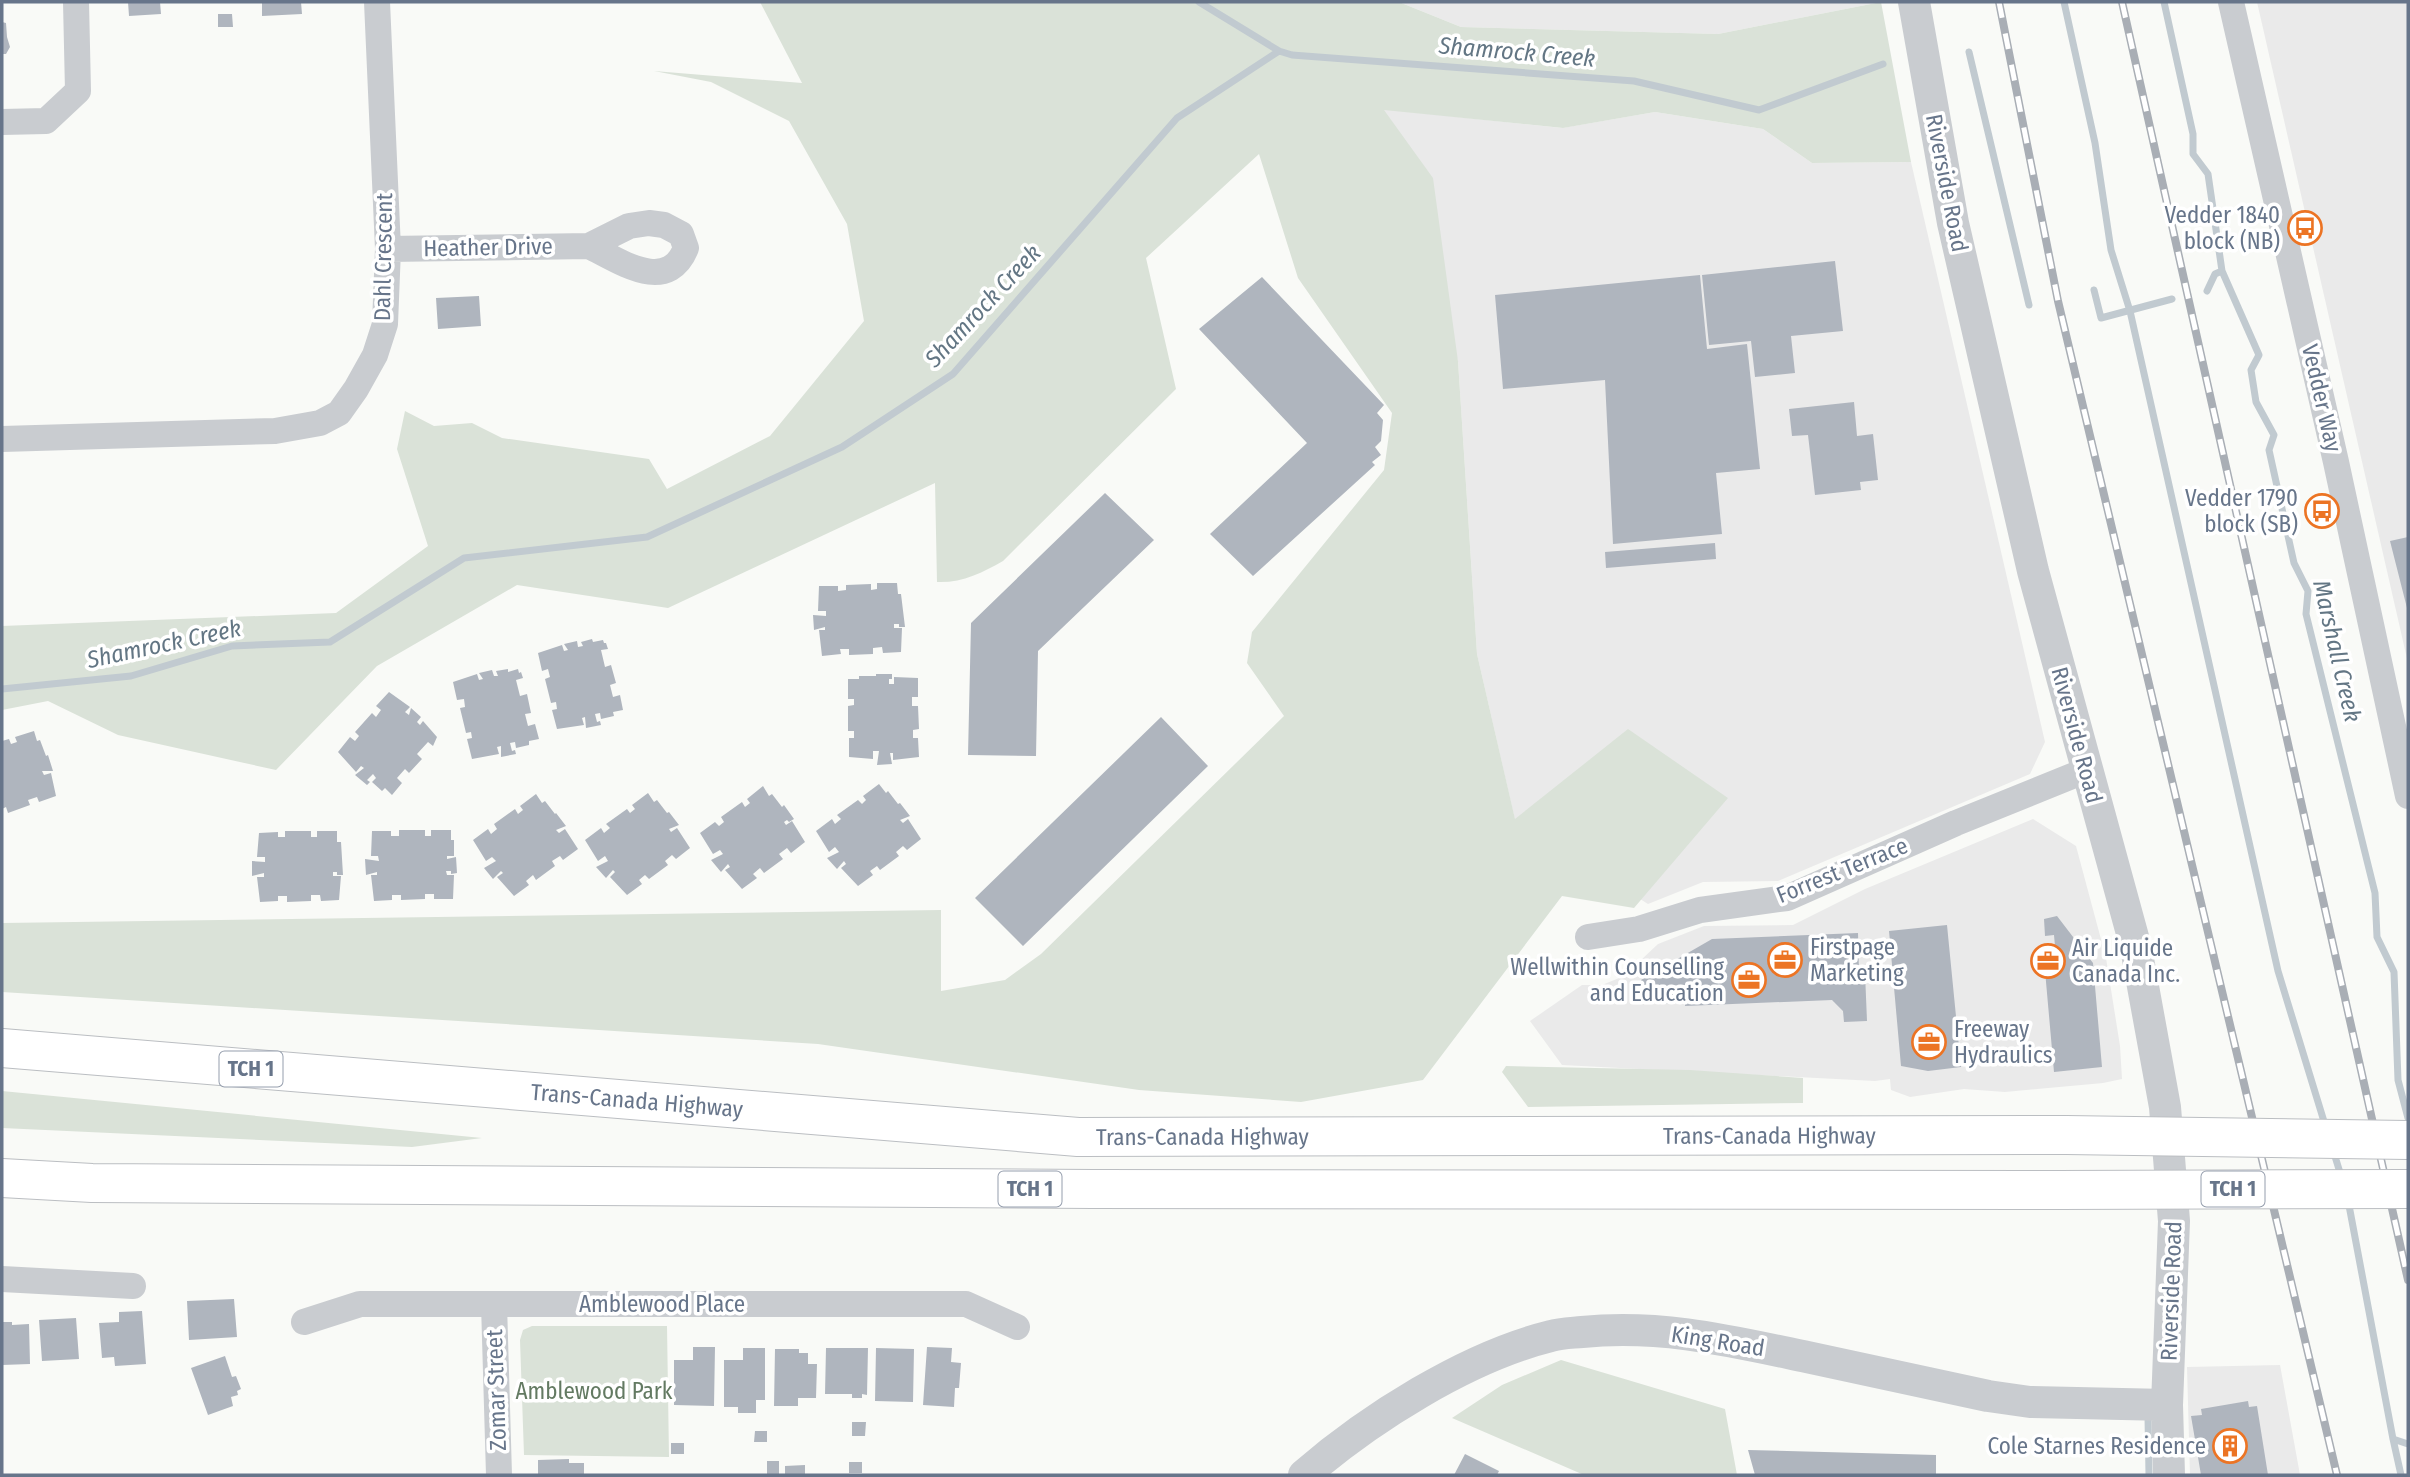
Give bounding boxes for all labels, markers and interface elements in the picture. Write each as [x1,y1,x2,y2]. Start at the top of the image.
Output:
water label: Shamrock Creek [1437,31,1596,73]
street label: Riverside Road [1920,112,1974,254]
street label: Dahl Crescent [368,192,398,321]
place label: Vedder 1840 block (NB) [2164,201,2280,255]
bus stop icon: Vedder 1840 block (NB) [2286,209,2324,247]
street label: Heather Drive [423,232,553,262]
water label: Shamrock Creek [919,239,1047,374]
street label: Vedder Way [2296,341,2348,455]
place label: Vedder 1790 block (SB) [2185,484,2298,538]
bus stop icon: Vedder 1790 block (SB) [2303,492,2341,530]
water label: Marshall Creek [2307,577,2367,725]
water label: Shamrock Creek [83,614,244,674]
street label: Riverside Road [2045,664,2109,806]
street label: Forrest Terrace [1772,831,1912,909]
place label: Firstpage Marketing [1810,933,1904,987]
place label: Air Liquide Canada Inc. [2072,934,2180,988]
office icon: Firstpage Marketing [1766,941,1804,979]
office icon: Air Liquide Canada Inc. [2029,942,2067,980]
place label: Wellwithin Counselling and Education [1510,953,1724,1007]
office icon: Wellwithin Counselling and Education [1730,961,1768,999]
place label: Freeway Hydraulics [1954,1015,2053,1069]
office icon: Freeway Hydraulics [1910,1023,1948,1061]
road number: TCH 1 [219,1052,282,1086]
street label: Trans-Canada Highway [530,1078,745,1123]
street label: Trans-Canada Highway [1663,1121,1876,1150]
street label: Trans-Canada Highway [1096,1123,1309,1151]
road number: TCH 1 [998,1172,1062,1206]
road number: TCH 1 [2202,1172,2264,1206]
street label: Riverside Road [2155,1221,2187,1361]
street label: Amblewood Place [579,1290,745,1318]
street label: King Road [1669,1320,1767,1362]
street label: Zomar Street [480,1328,512,1451]
park label: Amblewood Park [515,1377,673,1405]
building icon: Cole Starnes Residence [2211,1427,2249,1465]
place label: Cole Starnes Residence [1987,1432,2206,1460]

